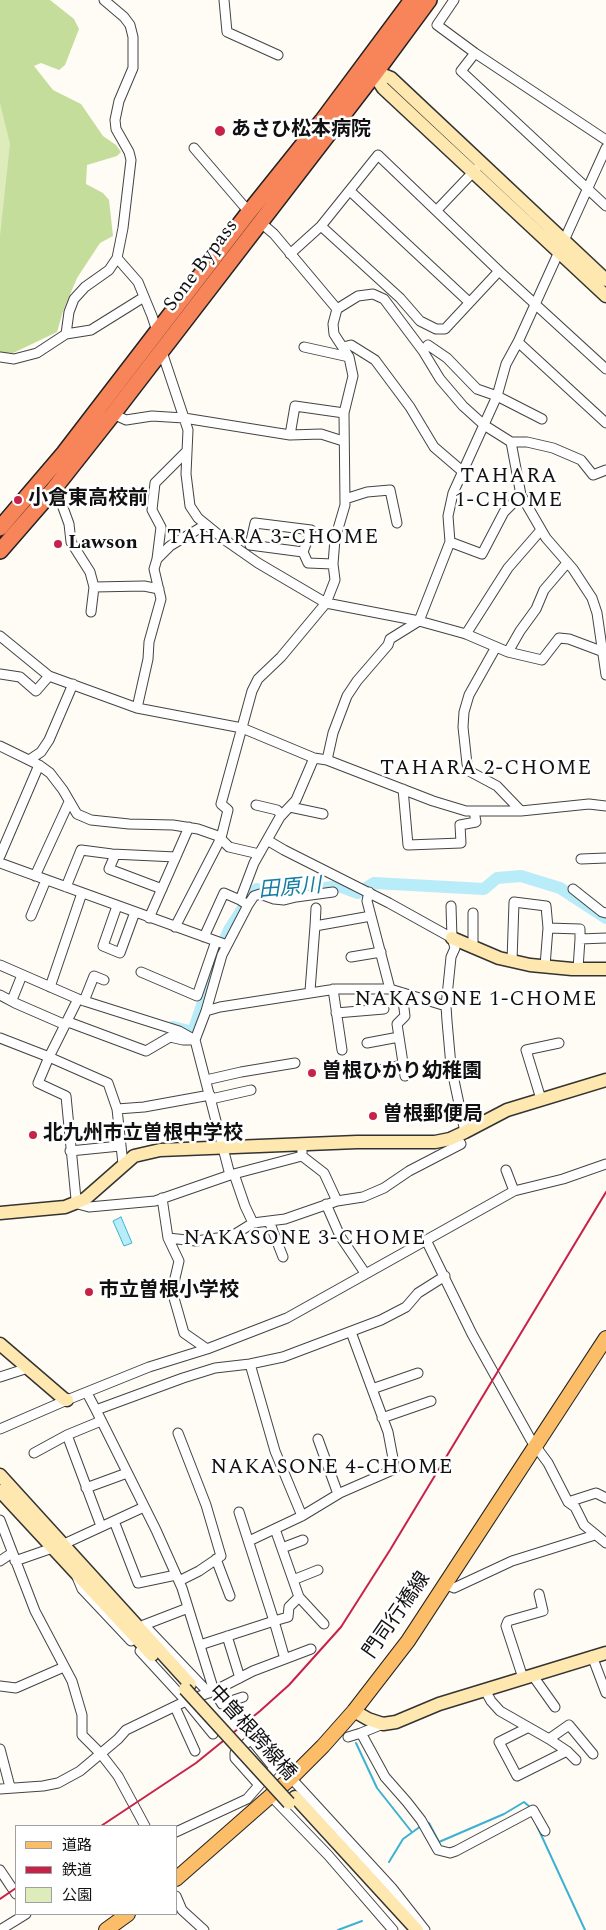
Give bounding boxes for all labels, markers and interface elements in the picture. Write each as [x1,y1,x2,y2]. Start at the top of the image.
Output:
place label: あさひ松本病院 [231,119,371,143]
marker: あさひ松本病院 [213,124,227,138]
street label: Sone Bypass [160,215,244,317]
district label: TAHARA 1-CHOME [454,465,564,515]
place label: 小倉東高校前 [28,488,148,512]
marker: 小倉東高校前 [12,494,24,506]
district label: TAHARA 3-CHOME [165,526,381,552]
place label: Lawson [68,532,138,556]
marker: Lawson [52,538,64,550]
district label: TAHARA 2-CHOME [378,757,594,783]
water label: 田原川 [258,875,322,905]
district label: NAKASONE 1-CHOME [352,988,600,1014]
place label: 曽根ひかり幼稚園 [322,1061,482,1085]
marker: 曽根ひかり幼稚園 [306,1067,318,1079]
place label: 曽根郵便局 [383,1104,483,1128]
marker: 曽根郵便局 [367,1110,379,1122]
place label: 北九州市立曽根中学校 [43,1123,243,1147]
marker: 北九州市立曽根中学校 [27,1129,39,1141]
district label: NAKASONE 3-CHOME [181,1227,429,1253]
place label: 市立曽根小学校 [99,1280,239,1304]
marker: 市立曽根小学校 [83,1286,95,1298]
district label: NAKASONE 4-CHOME [208,1456,456,1482]
street label: 門司行橋線 [359,1568,437,1664]
street label: 中曽根跨線橋 [202,1681,300,1787]
legend [15,1825,178,1915]
text: 道路 [62,1834,92,1857]
text: 鉄道 [62,1859,92,1882]
text: 公園 [62,1884,92,1907]

